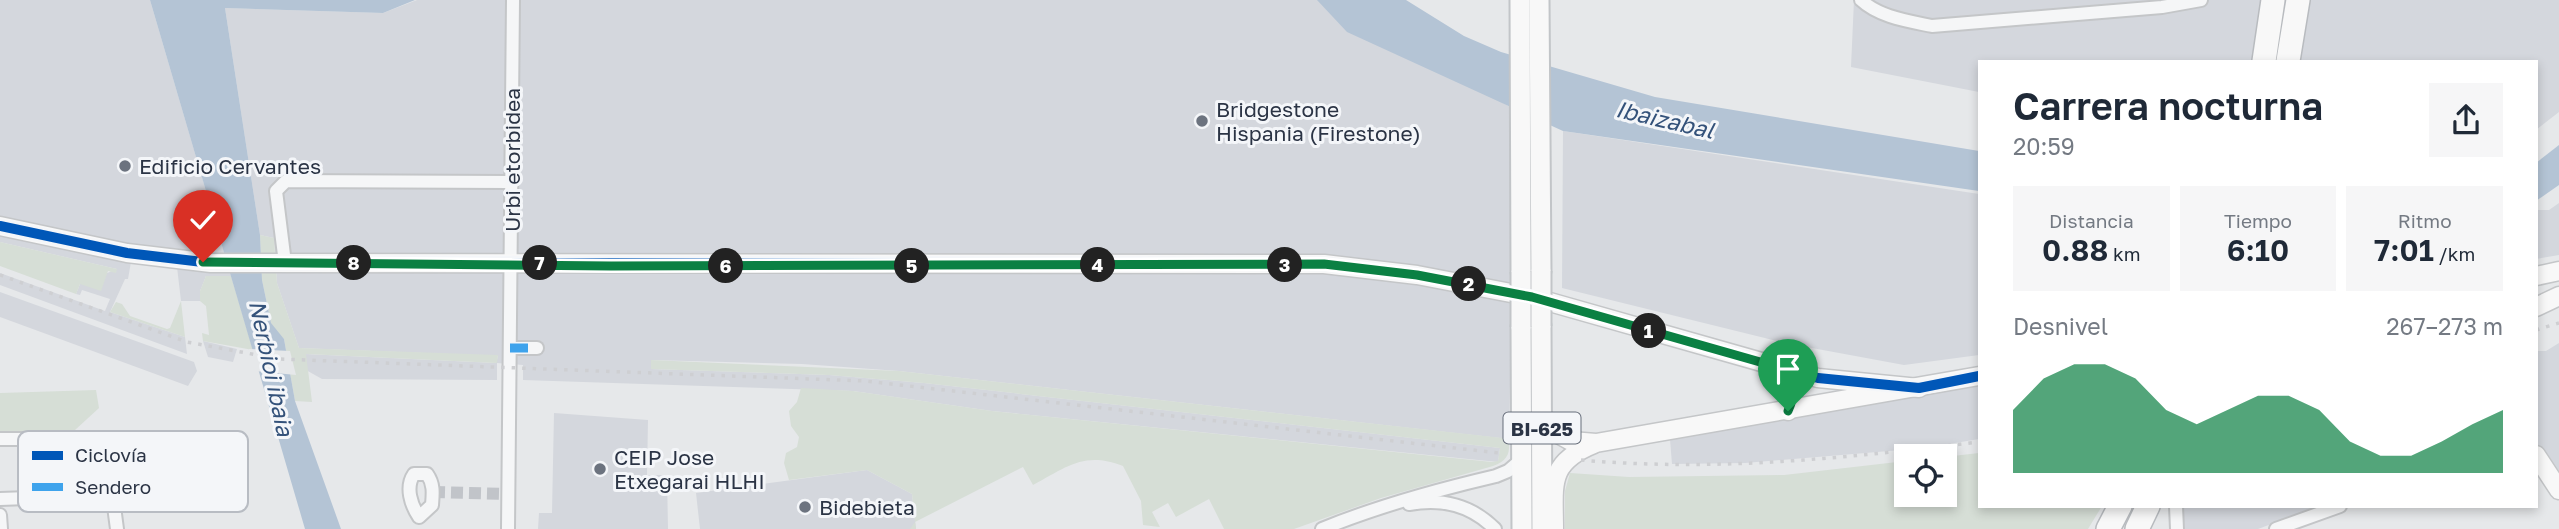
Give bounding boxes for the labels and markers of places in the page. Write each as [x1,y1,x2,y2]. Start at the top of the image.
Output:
place label: Bridgestone Hispania (Firestone) [1216,96,1421,146]
marker: Bridgestone Hispania (Firestone) [1194,113,1210,129]
place label: Edificio Cervantes [139,153,321,179]
marker: Edificio Cervantes [117,158,133,174]
pin [173,190,233,262]
pin: 8 [336,246,372,280]
pin: 7 [522,246,558,280]
pin: 4 [1080,247,1116,282]
pin: 3 [1268,247,1302,282]
pin: 6 [708,248,744,284]
pin: 5 [894,248,930,284]
pin: 2 [1452,266,1486,302]
pin: 1 [1632,314,1666,348]
pin [1758,339,1818,411]
place label: CEIP Jose Etxegarai HLHI [614,444,765,494]
marker: CEIP Jose Etxegarai HLHI [592,461,608,477]
place label: Bidebieta [819,494,915,520]
marker: Bidebieta [797,499,813,515]

